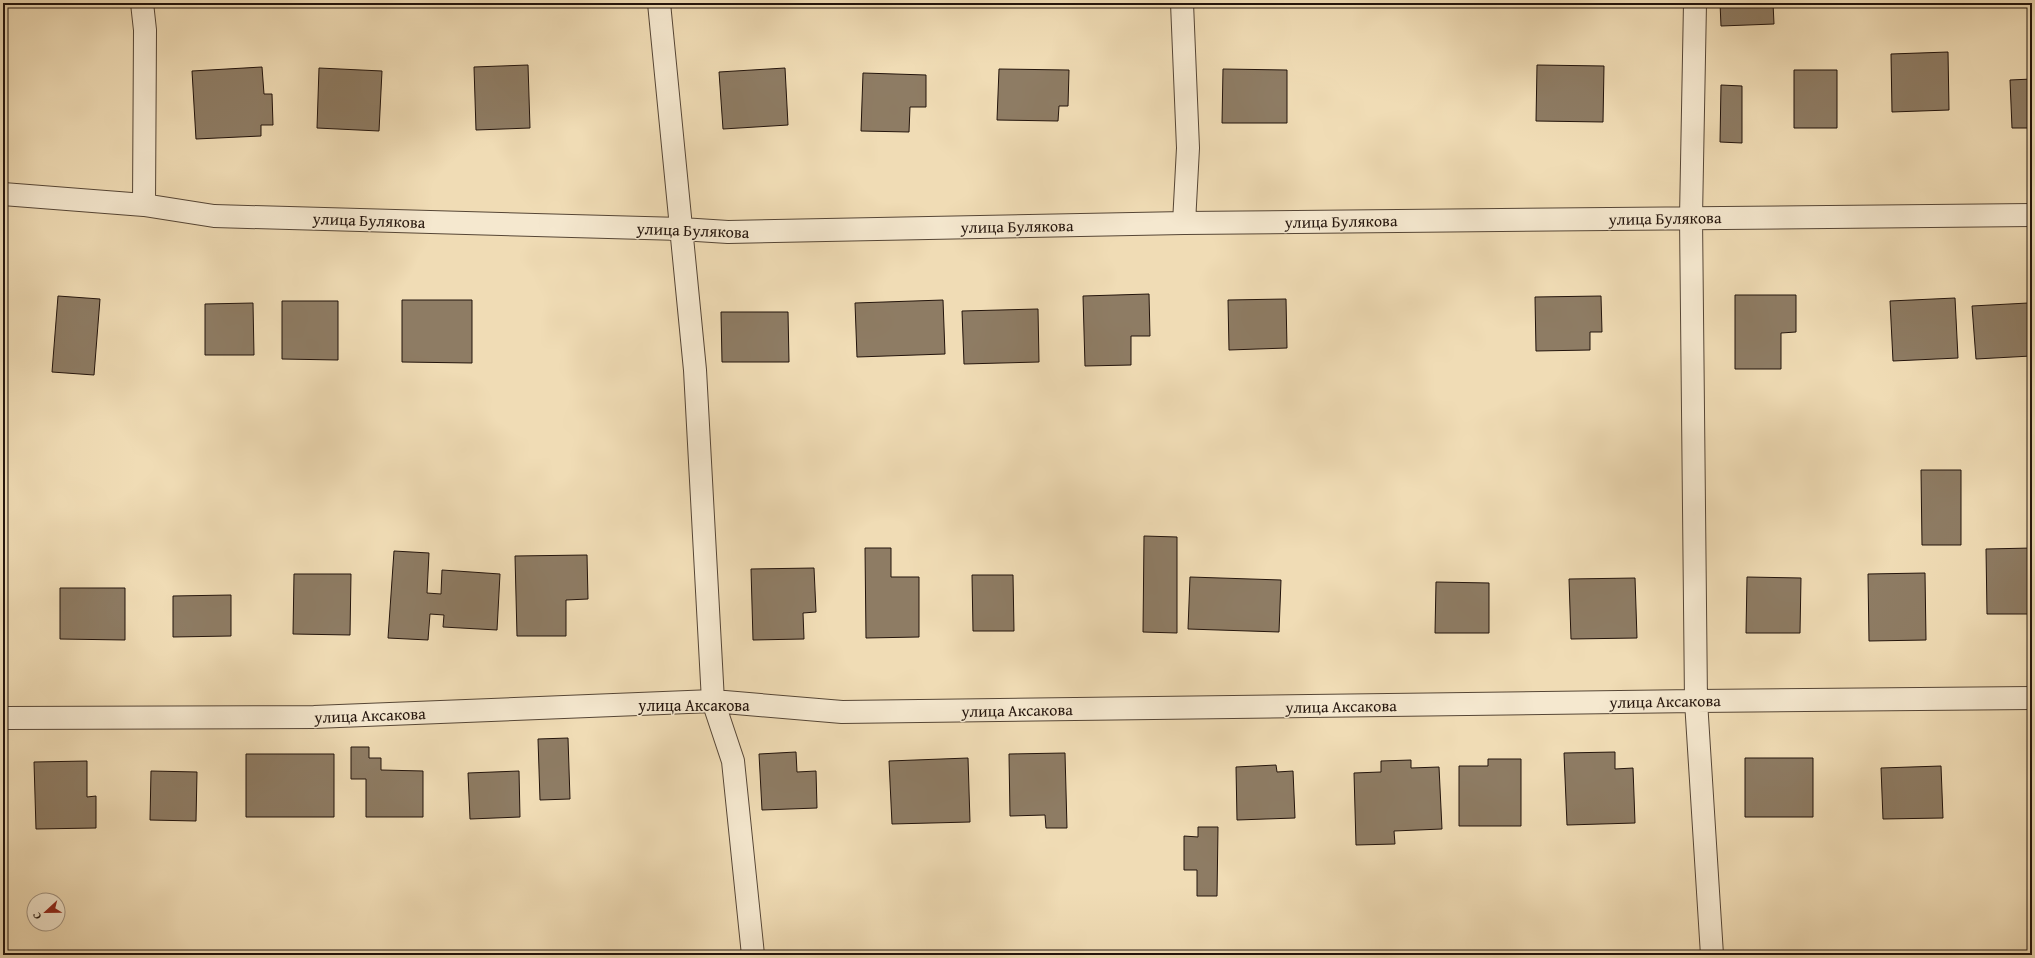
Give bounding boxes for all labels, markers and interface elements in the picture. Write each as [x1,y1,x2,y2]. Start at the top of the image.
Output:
street label: улица Булякова [1607,205,1722,231]
street label: улица Булякова [311,206,426,234]
street label: улица Булякова [1283,208,1398,234]
street label: улица Булякова [959,213,1074,239]
street label: улица Булякова [635,216,750,244]
street label: улица Аксакова [1608,688,1721,714]
street label: улица Аксакова [637,693,750,717]
street label: улица Аксакова [1284,693,1397,719]
street label: улица Аксакова [960,697,1073,723]
street label: улица Аксакова [313,701,426,729]
north arrow [26,892,66,932]
text: С [28,910,45,922]

